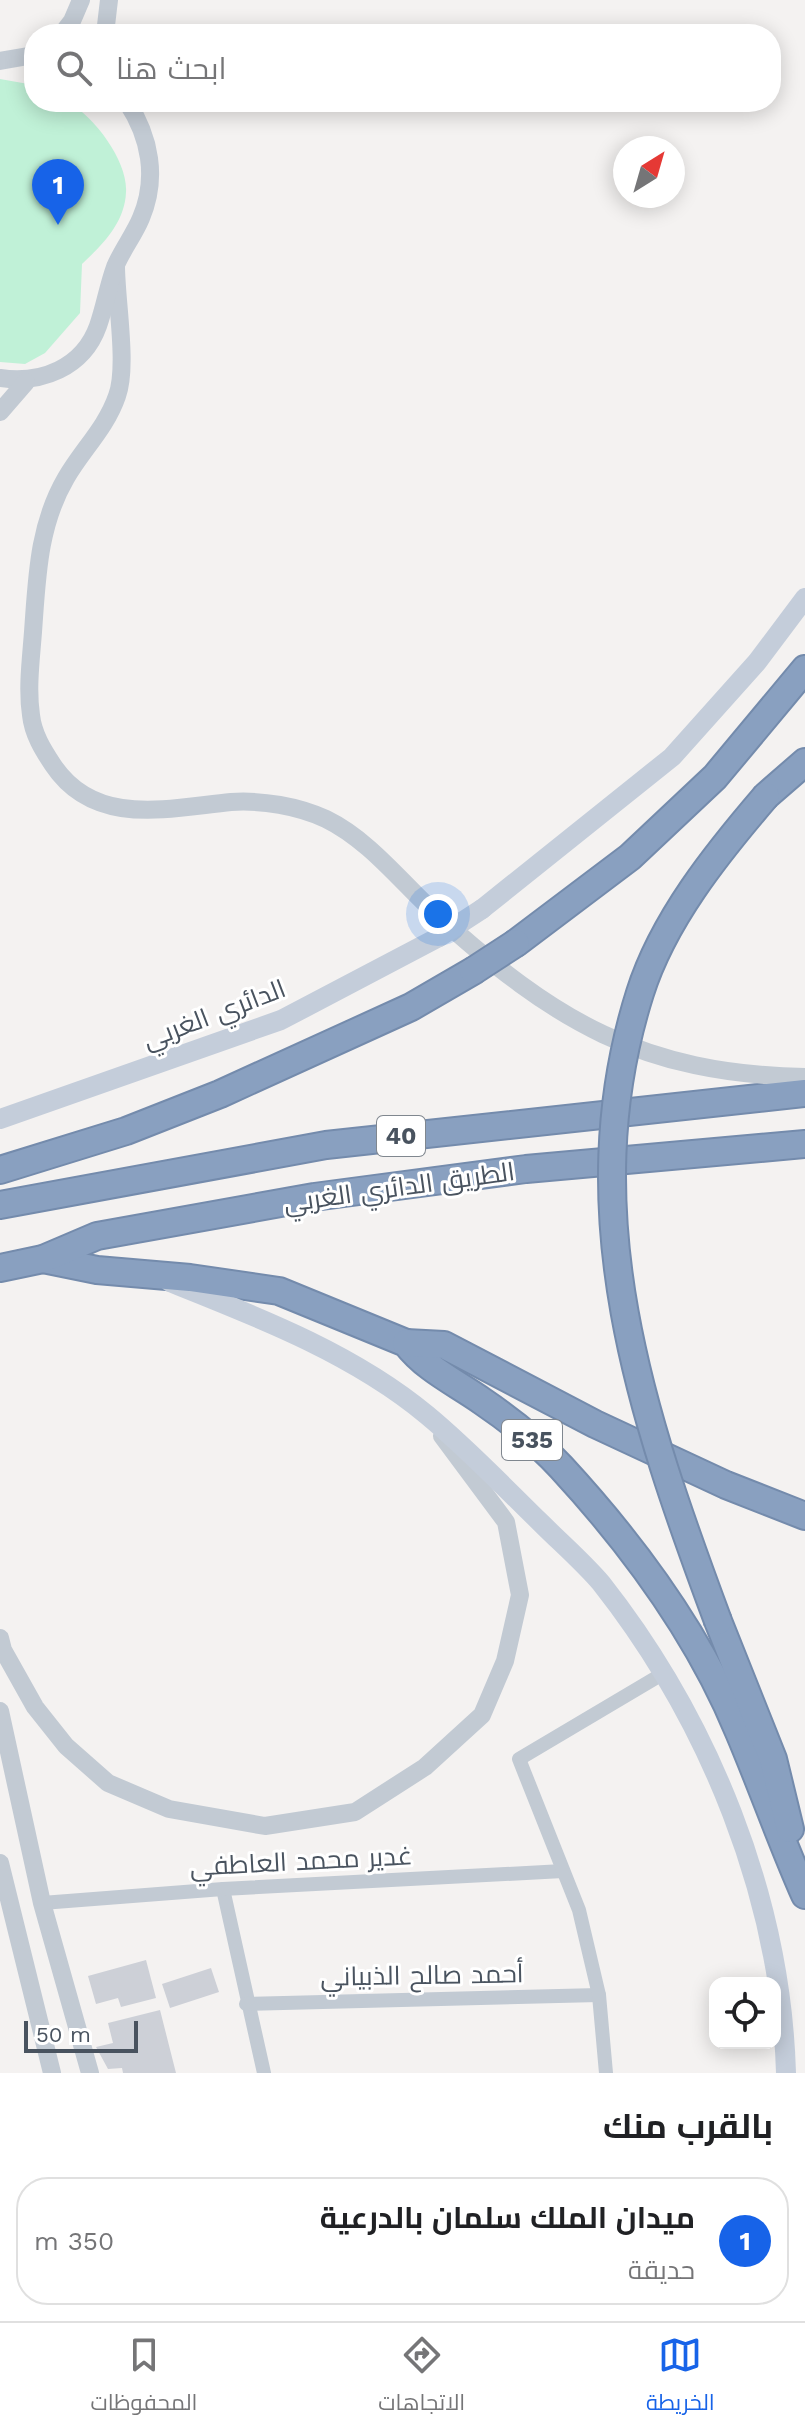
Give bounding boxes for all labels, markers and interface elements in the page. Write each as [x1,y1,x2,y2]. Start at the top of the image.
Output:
search box [24,24,781,112]
icon: search [52,46,96,90]
text: ابحث هنا [116,51,226,86]
north arrow [613,136,685,208]
pin: 1 [32,159,84,225]
your location [418,894,458,934]
street label: الدائري الغربي [138,973,292,1061]
road number: 40 [377,1116,425,1156]
street label: الطريق الدائري الغربي [282,1156,517,1224]
road number: 535 [502,1420,562,1460]
street label: غدير محمد العاطفي [189,1840,413,1888]
street label: أحمد صالح الذبياني [320,1956,524,1998]
map controls [709,1977,781,2049]
button: locate [709,1977,781,2049]
scale bar [24,2017,138,2053]
text: 50 m [36,2022,91,2047]
text: بالقرب منك [603,2106,773,2146]
text: ميدان الملك سلمان بالدرعية [320,2200,695,2235]
text: 350 m [34,2226,114,2256]
text: 1 [739,2226,751,2256]
text: حديقة [628,2255,695,2285]
tab: المحفوظات [90,2333,197,2423]
tab: الاتجاهات [378,2333,465,2423]
tab: الخريطة [646,2333,715,2423]

